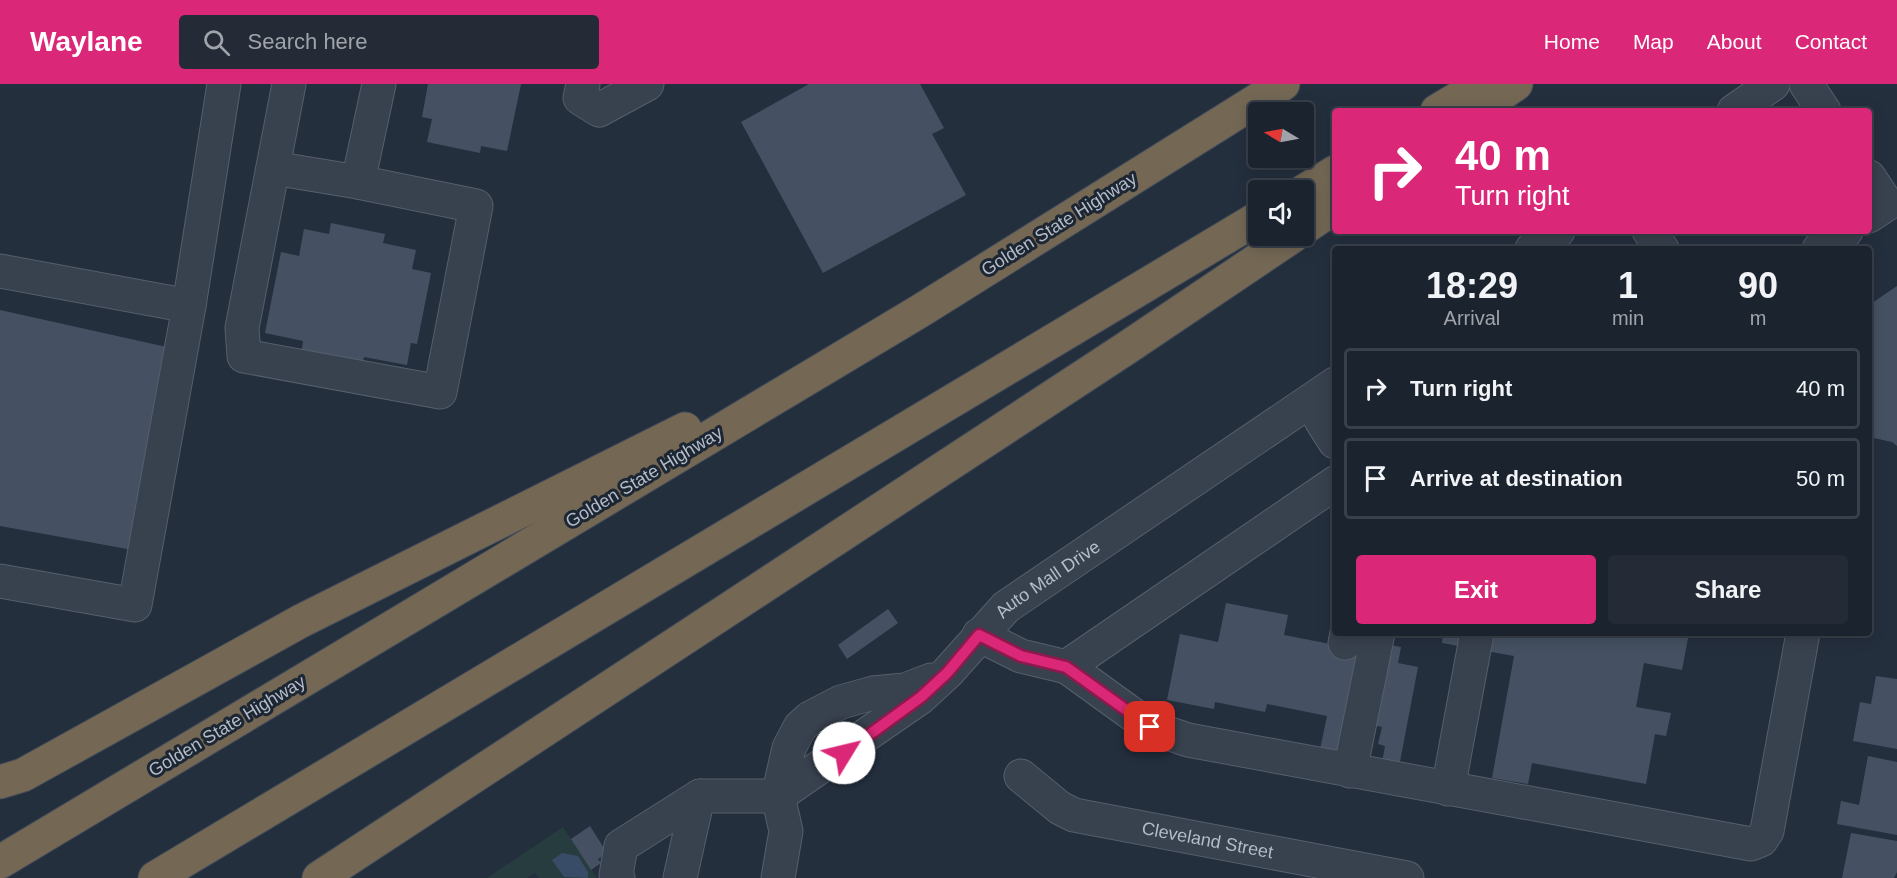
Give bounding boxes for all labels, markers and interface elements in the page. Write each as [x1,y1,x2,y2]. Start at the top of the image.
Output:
search box [179,15,599,69]
text: Waylane [30,26,143,57]
icon: search [200,26,233,59]
text: Search here [248,29,367,54]
text: Home [1544,30,1600,53]
text: Map [1633,30,1674,53]
text: About [1707,30,1762,53]
text: Contact [1795,30,1867,53]
north arrow [1248,102,1314,168]
map controls [1248,102,1314,246]
icon: right [1356,132,1434,210]
text: 40 m [1455,132,1551,179]
street label: Golden State Highway [978,168,1140,280]
button: sound [1248,180,1314,246]
text: Turn right [1455,181,1570,211]
text: 18:29 [1426,265,1518,306]
text: 1 [1618,265,1638,306]
text: 90 [1738,265,1778,306]
text: Arrival [1444,307,1500,329]
text: min [1612,307,1644,329]
text: m [1750,307,1766,329]
icon: right [1359,372,1392,405]
text: Turn right [1410,376,1512,401]
text: 40 m [1796,376,1845,401]
street label: Golden State Highway [562,422,726,532]
icon: arrive [1359,462,1392,495]
text: Arrive at destination [1410,466,1623,491]
text: 50 m [1796,466,1845,491]
street label: Auto Mall Drive [991,536,1104,622]
button: Exit [1356,555,1596,624]
button: Share [1608,555,1848,624]
street label: Golden State Highway [145,671,309,781]
pin [1124,701,1175,752]
icon: arrive [1133,710,1166,743]
position arrow [812,721,876,785]
street label: Cleveland Street [1140,818,1275,862]

